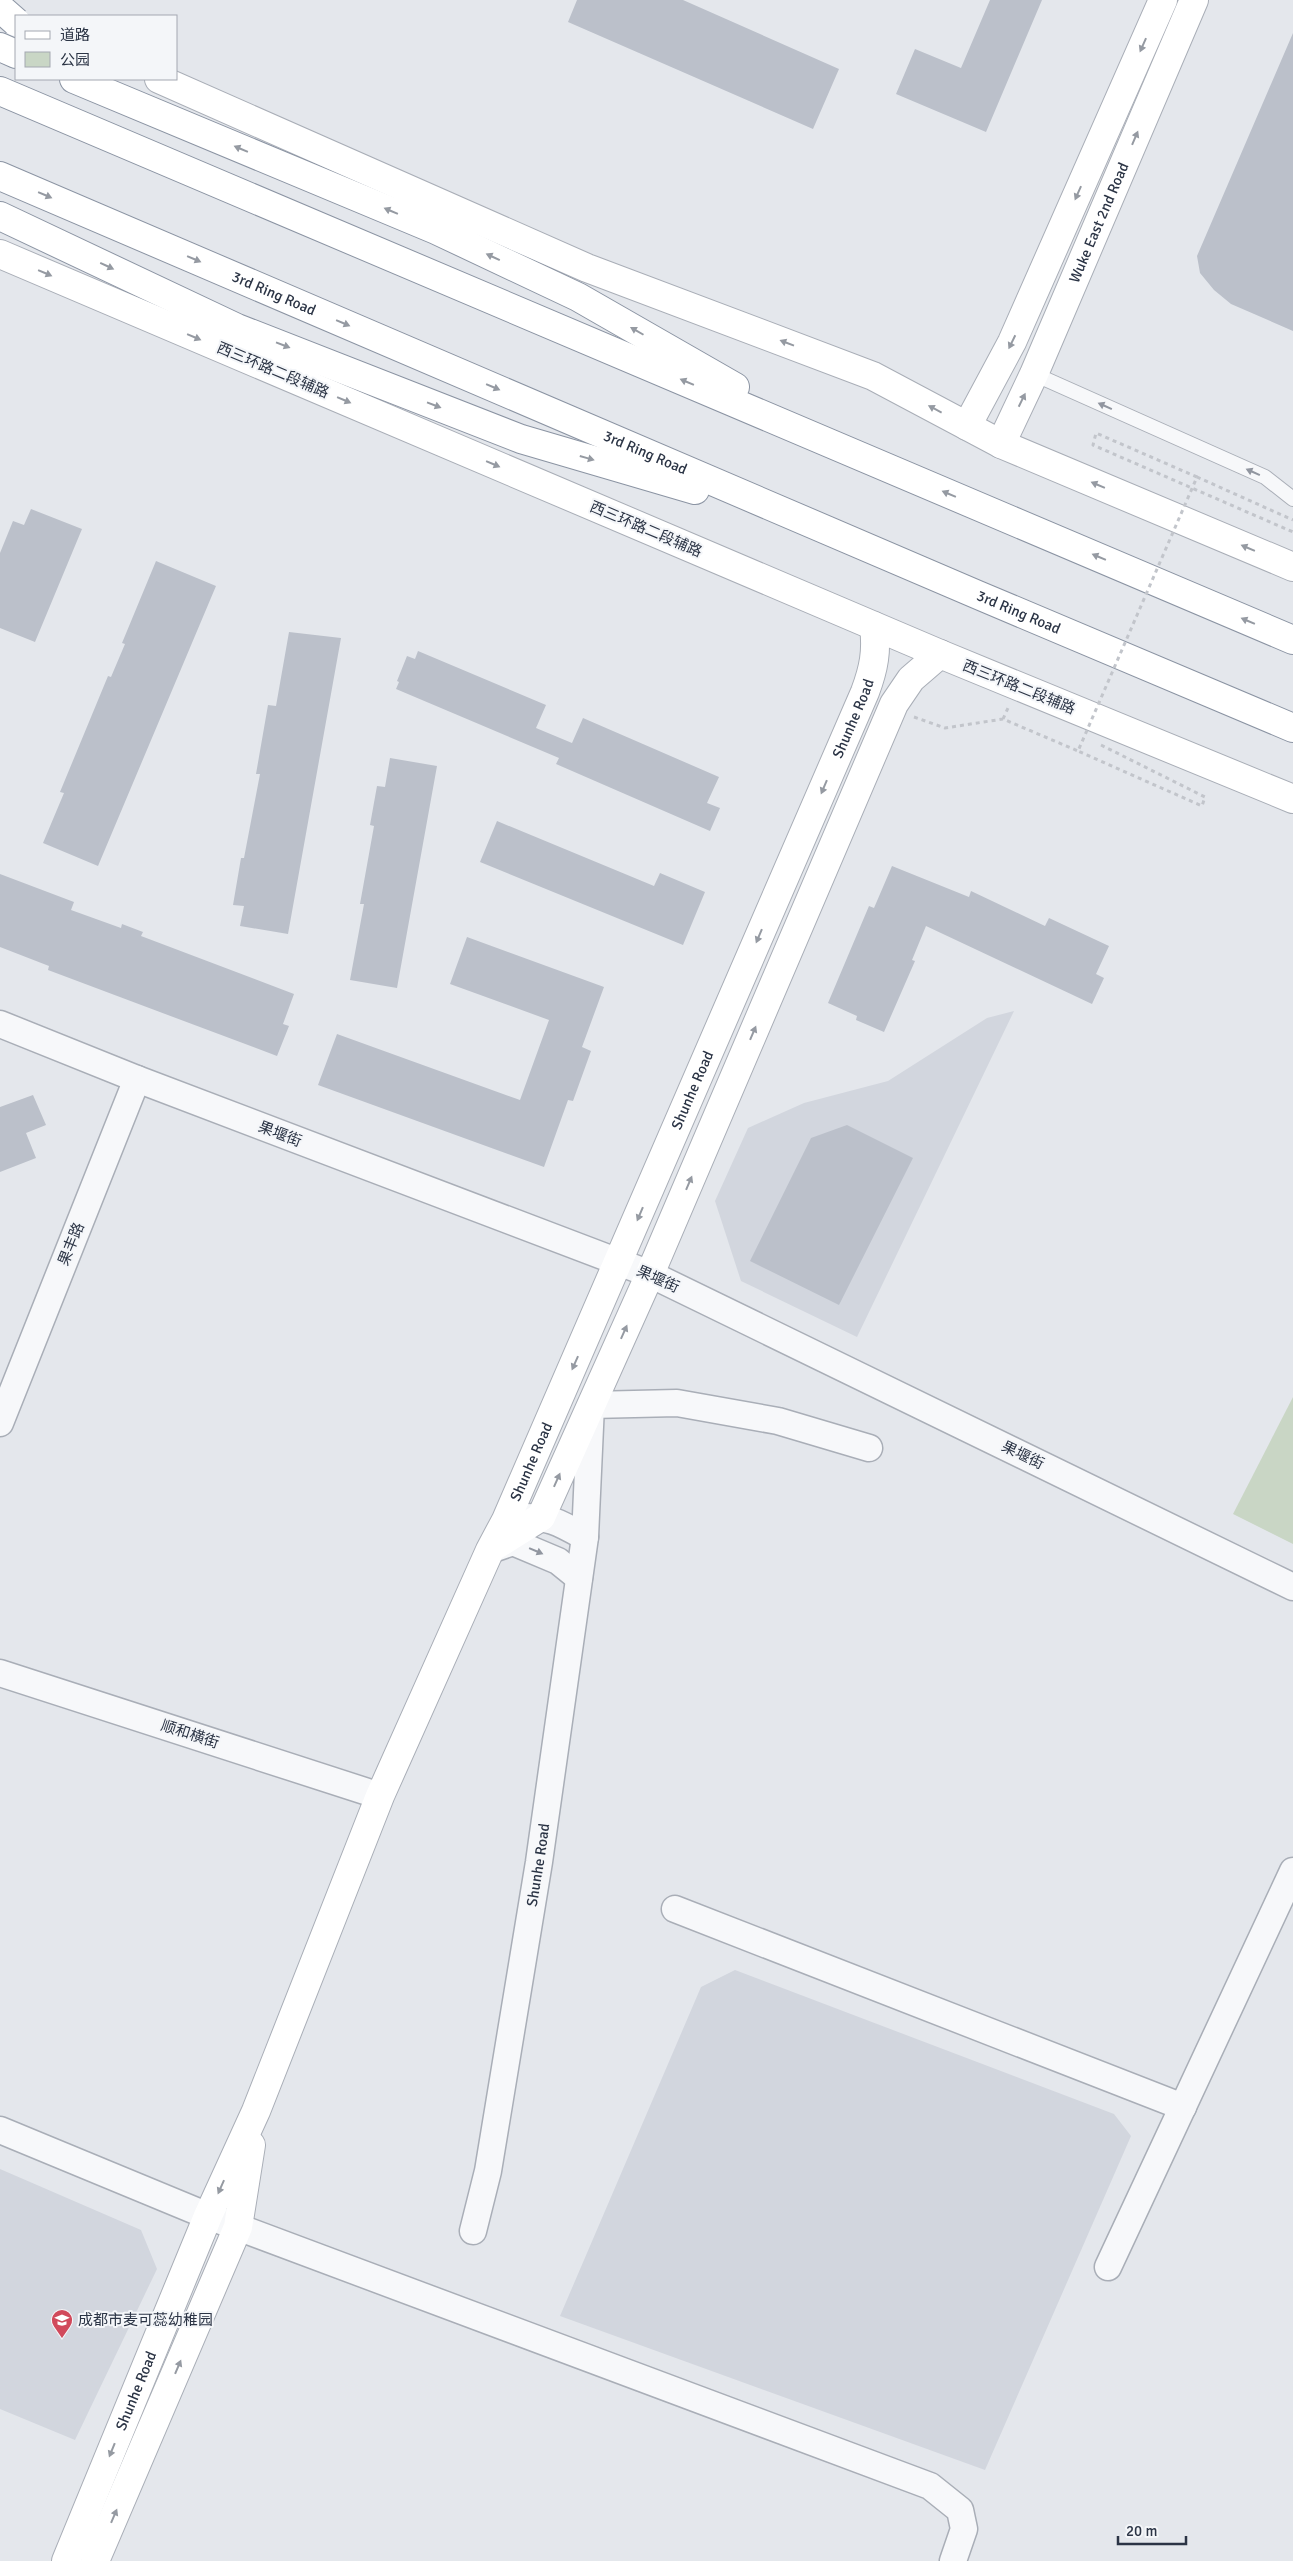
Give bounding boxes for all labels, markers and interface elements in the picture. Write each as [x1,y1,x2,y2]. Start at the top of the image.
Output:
legend [15,15,178,80]
text: 道路 [60,26,90,44]
one-way arrow [1138,38,1146,52]
text: 公园 [60,51,90,69]
one-way arrow [1131,131,1139,145]
one-way arrow [233,145,248,153]
street label: Wuke East 2nd Road [1065,160,1132,286]
one-way arrow [1073,186,1081,200]
one-way arrow [38,191,52,199]
one-way arrow [384,207,398,215]
one-way arrow [486,252,500,260]
one-way arrow [187,255,201,263]
one-way arrow [100,262,115,271]
street label: 3rd Ring Road [229,267,319,319]
one-way arrow [38,269,52,277]
one-way arrow [336,320,351,327]
one-way arrow [630,327,644,335]
one-way arrow [187,333,201,341]
one-way arrow [1008,335,1016,349]
street label: 西三环路二段辅路 [214,338,332,402]
one-way arrow [779,339,794,347]
one-way arrow [276,341,291,349]
one-way arrow [679,378,694,386]
one-way arrow [486,383,501,391]
one-way arrow [1018,393,1026,407]
one-way arrow [337,397,351,405]
one-way arrow [427,401,441,409]
one-way arrow [1098,401,1112,409]
one-way arrow [928,405,943,413]
street label: 3rd Ring Road [601,427,690,478]
one-way arrow [580,455,595,463]
one-way arrow [486,460,500,468]
one-way arrow [1246,467,1260,475]
one-way arrow [1090,481,1105,489]
one-way arrow [942,489,956,497]
street label: 西三环路二段辅路 [587,497,705,561]
one-way arrow [1241,544,1255,552]
one-way arrow [1091,553,1106,560]
street label: 3rd Ring Road [974,586,1063,638]
one-way arrow [1241,616,1255,624]
street label: 西三环路二段辅路 [960,656,1078,718]
street label: Shunhe Road [828,677,878,761]
one-way arrow [819,780,827,794]
one-way arrow [755,929,763,943]
one-way arrow [750,1026,758,1040]
street label: Shunhe Road [667,1048,717,1132]
street label: 果堰街 [256,1118,304,1150]
one-way arrow [686,1176,694,1190]
one-way arrow [635,1207,643,1221]
street label: 果丰路 [54,1220,88,1268]
street label: 果堰街 [634,1262,682,1296]
one-way arrow [621,1325,629,1339]
one-way arrow [570,1356,578,1370]
street label: Shunhe Road [506,1420,556,1504]
street label: 果堰街 [999,1437,1047,1473]
one-way arrow [554,1473,562,1487]
one-way arrow [529,1547,543,1555]
street label: 顺和横街 [159,1716,221,1752]
street label: Shunhe Road [523,1822,553,1908]
one-way arrow [217,2180,225,2194]
school or university icon: 成都市麦可蕊幼稚园 [50,2308,74,2339]
place label: 成都市麦可蕊幼稚园 [78,2311,213,2329]
street label: Shunhe Road [112,2349,160,2433]
one-way arrow [175,2360,183,2374]
one-way arrow [107,2443,115,2457]
one-way arrow [111,2509,119,2523]
scale bar [1118,2514,1186,2546]
text: 20 m [1126,2522,1157,2540]

